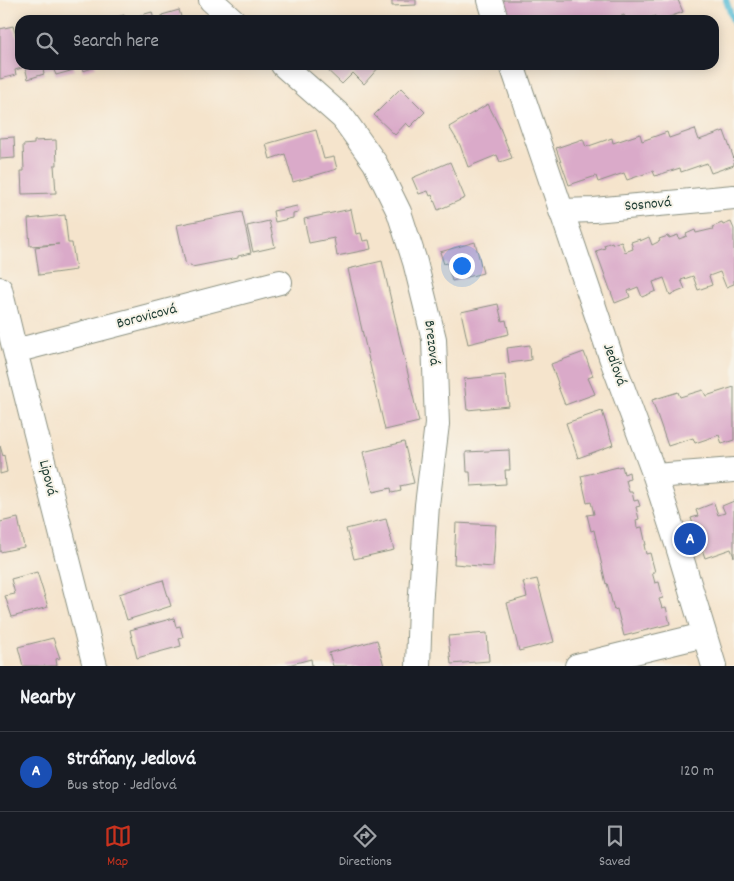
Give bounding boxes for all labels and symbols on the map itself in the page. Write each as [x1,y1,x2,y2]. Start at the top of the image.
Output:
street label: Sosnová [624,192,673,218]
your location [449,253,475,279]
street label: Borovicová [114,298,180,336]
street label: Brezová [417,319,445,367]
street label: Jedľová [596,341,632,390]
street label: Lipová [32,458,62,499]
pin: A [674,520,706,558]

